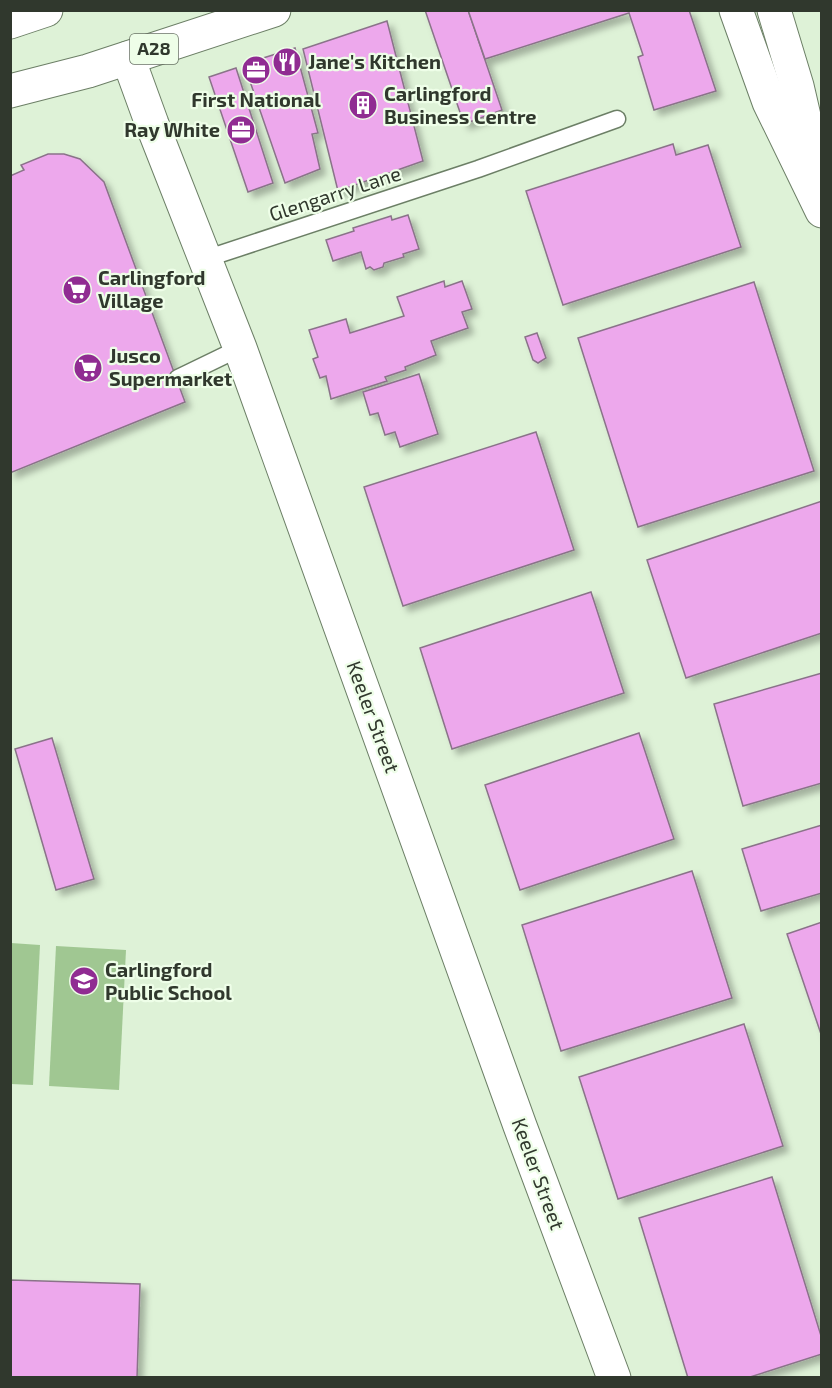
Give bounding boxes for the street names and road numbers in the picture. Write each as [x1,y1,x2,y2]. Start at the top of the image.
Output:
road number: A28 [130,34,178,64]
street label: Glengarry Lane [266,160,404,226]
street label: Keeler Street [343,657,405,776]
street label: Keeler Street [508,1114,570,1233]

